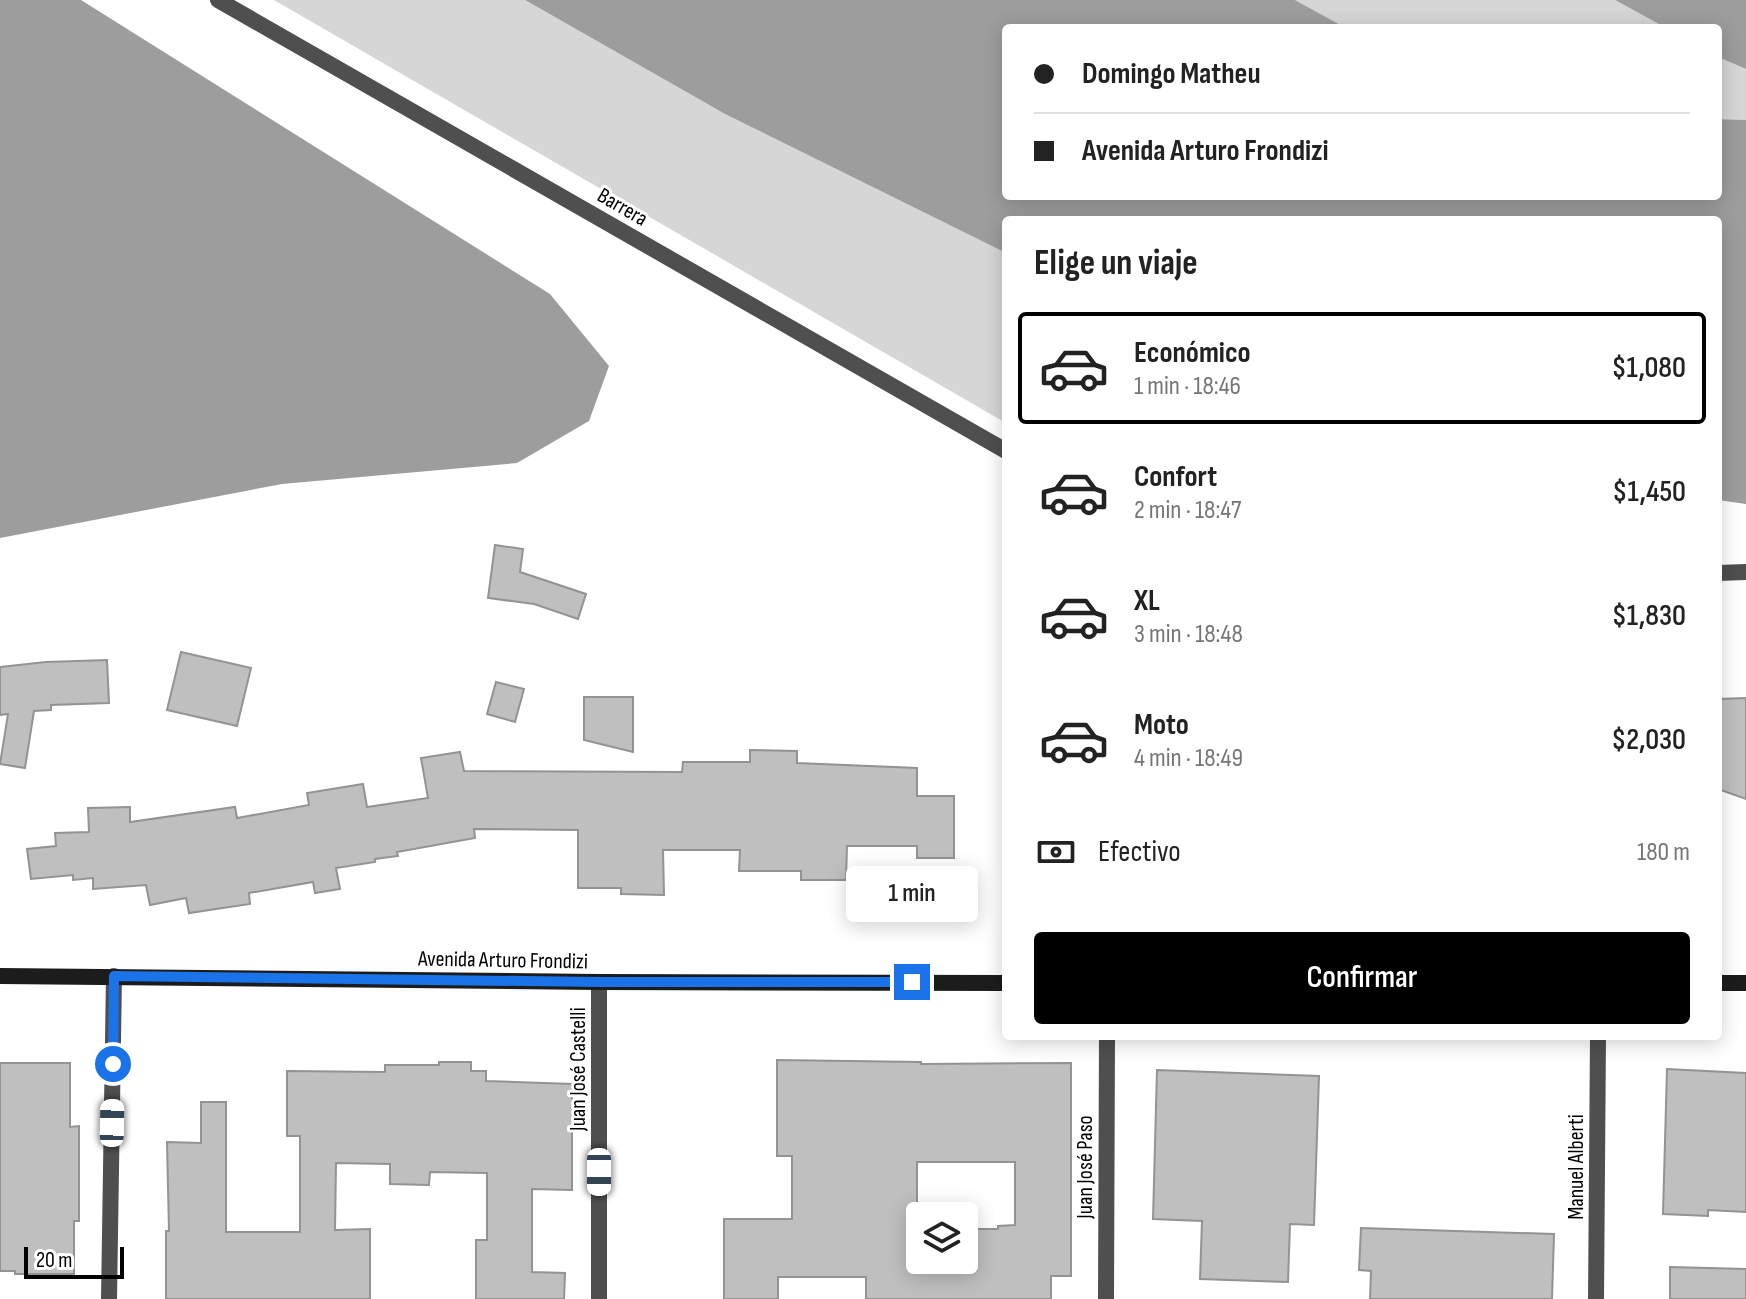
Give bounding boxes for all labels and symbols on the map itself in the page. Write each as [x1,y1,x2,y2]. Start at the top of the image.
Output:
street label: Barrera [592,182,652,232]
callout: 1 min [846,866,978,922]
street label: Avenida Arturo Frondizi [417,946,588,975]
route end [894,964,930,1000]
street label: Juan José Castelli [565,1007,592,1132]
route start [95,1046,131,1082]
car [100,1099,124,1147]
street label: Manuel Alberti [1563,1114,1590,1220]
street label: Juan José Paso [1072,1115,1099,1220]
car [587,1148,611,1196]
scale bar [24,1243,124,1279]

